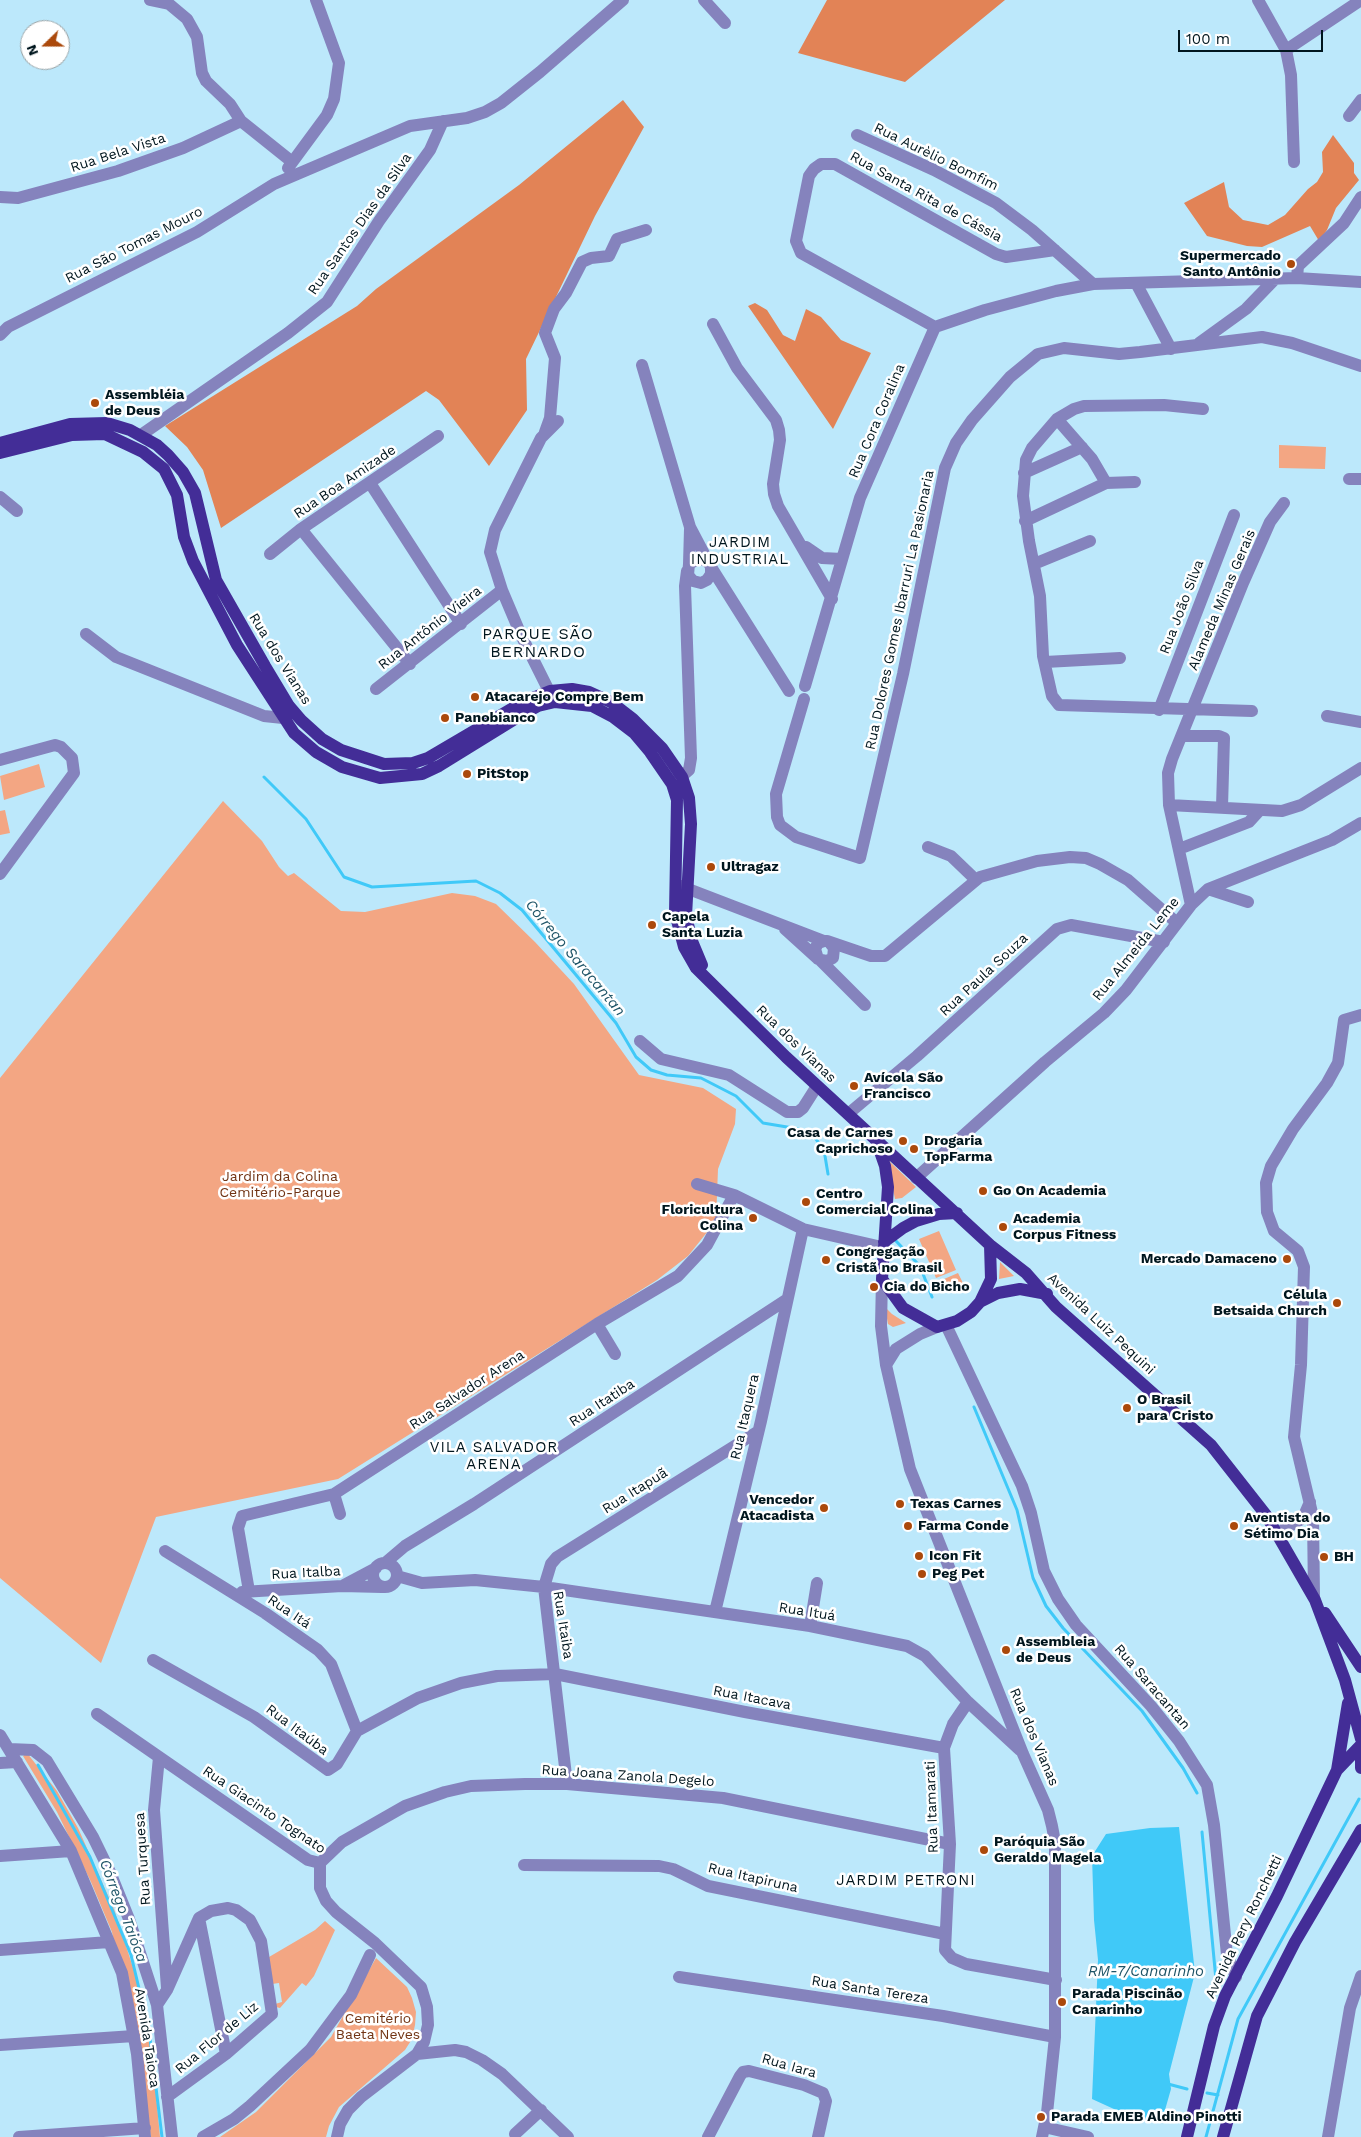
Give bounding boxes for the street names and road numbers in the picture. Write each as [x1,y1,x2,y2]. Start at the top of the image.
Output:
street label: Rua Aurèlio Bomfim [871,120,1001,194]
street label: Rua Bela Vista [68,130,168,176]
street label: Rua Santa Rita de Cássia [847,148,1005,246]
street label: Rua Santos Dias da Silva [305,150,415,298]
street label: Rua São Tomas Mouro [63,203,205,287]
street label: Rua Cora Coralina [845,361,909,481]
street label: Rua Boa Amizade [291,442,399,522]
street label: Rua Dolores Gomes Ibarruri La Pasionaria [862,469,938,751]
street label: Alameda Minas Gerais [1185,527,1259,673]
street label: Rua João Silva [1156,558,1208,656]
street label: Rua Antônio Vieira [375,583,485,673]
street label: Rua dos Vianas [245,610,315,708]
street label: Rua Almeida Leme [1089,894,1183,1004]
street label: Rua Paula Souza [937,930,1031,1020]
street label: Rua dos Vianas [753,1002,839,1086]
street label: Avenida Luiz Pequini [1044,1270,1158,1378]
street label: Rua Salvador Arena [407,1347,527,1433]
street label: Rua Itaquera [727,1373,763,1461]
street label: Rua Itatiba [566,1376,638,1430]
street label: Rua Itapuã [599,1464,671,1518]
street label: Rua Italba [271,1563,341,1583]
street label: Rua Itaiba [549,1590,577,1660]
street label: Rua Itá [264,1591,314,1633]
street label: Rua Ituá [778,1599,836,1625]
street label: Rua Saracantan [1110,1641,1194,1733]
street label: Rua Itacava [712,1682,792,1714]
street label: Rua dos Vianas [1006,1686,1062,1788]
street label: Rua Itaúba [262,1701,332,1759]
street label: Rua Itamarati [922,1761,942,1853]
street label: Rua Joana Zanola Degelo [541,1762,715,1790]
street label: Rua Giacinto Tognato [199,1763,329,1857]
street label: Rua Turquesa [131,1812,155,1906]
street label: Avenida Pery Ronchetti [1202,1853,1286,2001]
street label: Rua Itapiruna [706,1859,800,1897]
street label: Rua Santa Tereza [810,1972,930,2008]
street label: Avenida Taioca [131,1987,163,2089]
street label: Rua Flor de Liz [172,1998,262,2078]
street label: Rua Iara [760,2050,818,2082]

